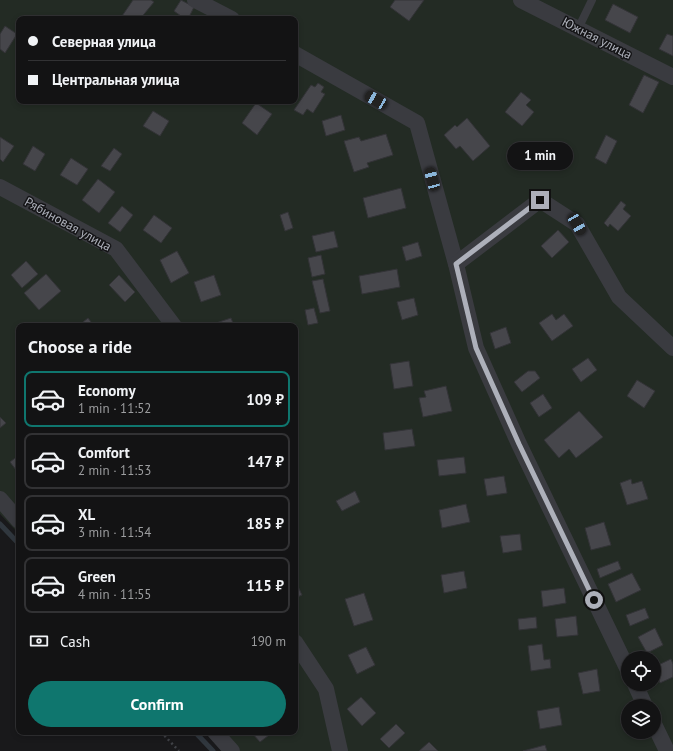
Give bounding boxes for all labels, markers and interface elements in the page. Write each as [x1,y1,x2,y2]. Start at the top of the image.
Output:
street label: Южная улица [559,13,635,63]
text: Северная улица [52,32,156,51]
text: Центральная улица [52,70,180,89]
car [363,89,389,111]
callout: 1 min [507,142,573,170]
text: 1 min [524,147,556,164]
car [423,166,441,192]
route end [531,191,549,209]
street label: Рябиновая улица [21,193,115,255]
car [566,211,588,237]
text: Choose a ride [28,335,132,358]
icon: car [30,381,66,417]
text: Economy [78,381,136,400]
text: 109 ₽ [246,390,284,409]
text: 1 min · 11:52 [78,400,151,417]
icon: car [30,443,66,479]
text: Comfort [78,443,130,462]
text: 147 ₽ [247,452,284,471]
text: 2 min · 11:53 [78,462,151,479]
icon: car [30,505,66,541]
text: XL [78,505,95,524]
text: 185 ₽ [246,514,284,533]
text: 3 min · 11:54 [78,524,151,541]
icon: car [30,567,66,603]
text: Green [78,567,116,586]
text: 115 ₽ [246,576,284,595]
text: 4 min · 11:55 [78,586,151,603]
route start [585,591,603,609]
icon: cash [28,630,50,652]
text: Cash [60,632,90,651]
text: 190 m [251,633,286,650]
map controls [621,651,661,739]
button: locate [621,651,661,691]
button: Confirm [28,681,286,727]
button: layers [621,699,661,739]

